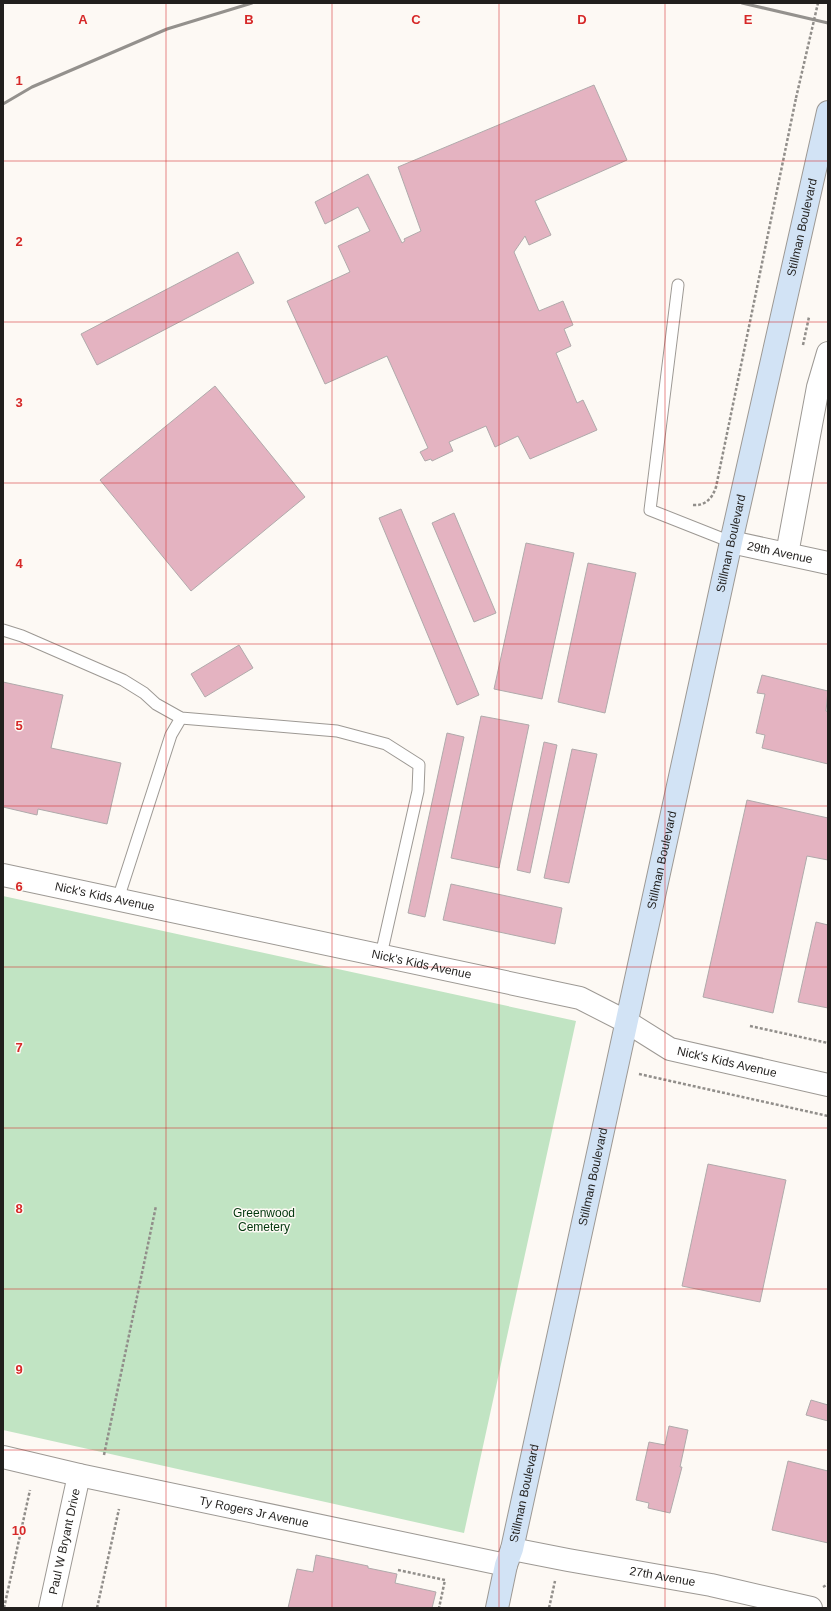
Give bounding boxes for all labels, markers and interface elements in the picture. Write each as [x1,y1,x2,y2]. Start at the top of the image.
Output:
text: A [78,12,88,27]
text: B [244,12,254,27]
text: C [411,12,421,27]
text: D [577,12,587,27]
text: E [744,12,753,27]
text: 1 [15,73,23,88]
street label: Stillman Boulevard [784,177,820,278]
text: 2 [15,234,23,249]
text: 3 [15,395,23,410]
street label: Stillman Boulevard [713,493,749,594]
street label: 29th Avenue [746,539,814,567]
text: 4 [15,556,23,571]
text: 5 [15,718,23,733]
street label: Stillman Boulevard [644,810,679,911]
text: 6 [15,879,23,894]
street label: Nick's Kids Avenue [54,879,156,914]
street label: Nick's Kids Avenue [370,947,473,982]
text: 7 [15,1040,23,1055]
street label: Nick's Kids Avenue [676,1044,778,1080]
street label: Stillman Boulevard [575,1126,610,1227]
text: 8 [15,1201,23,1216]
park label: Greenwood Cemetery [233,1206,295,1234]
text: 9 [15,1362,23,1377]
street label: Stillman Boulevard [507,1443,542,1544]
street label: Paul W Bryant Drive [46,1487,83,1596]
street label: Ty Rogers Jr Avenue [198,1494,310,1530]
text: 10 [12,1523,26,1538]
street label: 27th Avenue [628,1564,697,1589]

